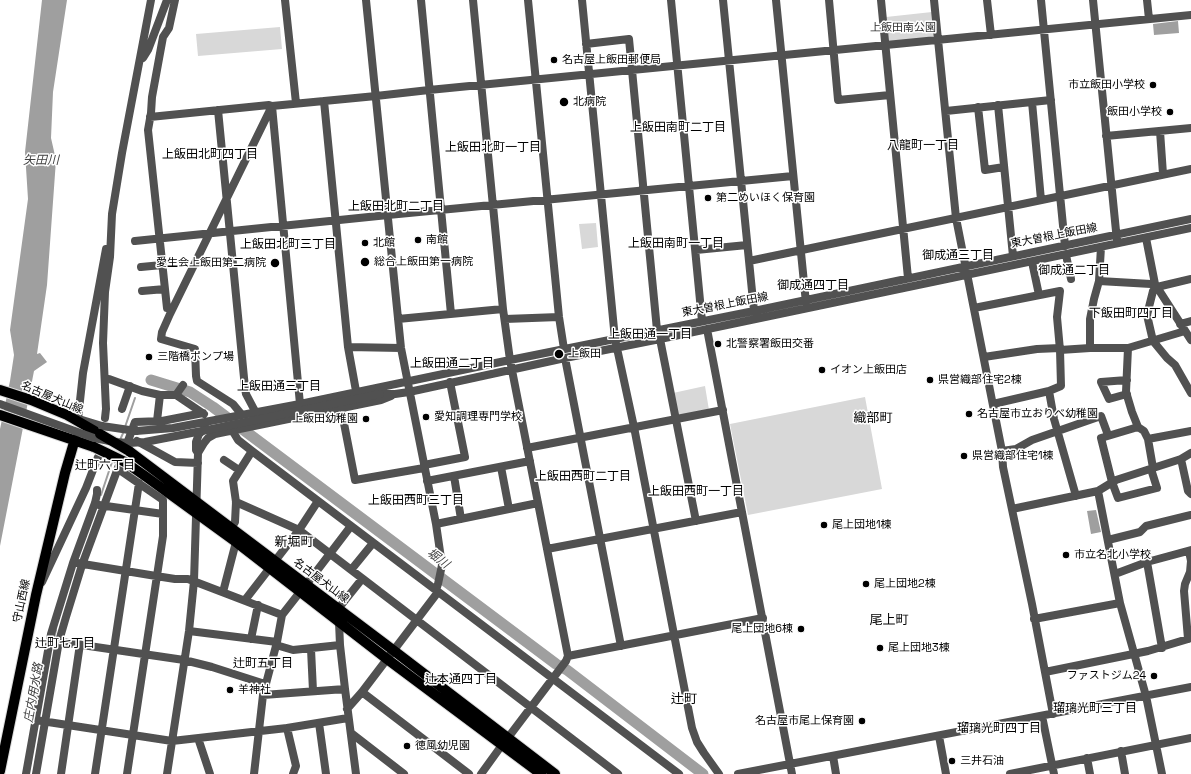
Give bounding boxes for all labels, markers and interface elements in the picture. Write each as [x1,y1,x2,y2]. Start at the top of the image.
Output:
park label: 上飯田南公園 [870,21,936,35]
place label: 名古屋上飯田郵便局 [562,53,661,67]
marker: 名古屋上飯田郵便局 [549,55,559,65]
place label: 市立飯田小学校 [1068,78,1145,92]
marker: 市立飯田小学校 [1148,80,1158,90]
place label: 北病院 [573,95,606,109]
marker: 北病院 [558,96,570,108]
place label: 飯田小学校 [1107,105,1162,119]
marker: 飯田小学校 [1165,107,1175,117]
district label: 上飯田南町二丁目 [630,121,726,135]
district label: 八龍町一丁目 [887,139,959,153]
district label: 上飯田北町一丁目 [445,141,541,155]
district label: 上飯田北町四丁目 [162,148,258,162]
water label: 矢田川 [23,154,59,168]
place label: 第二めいほく保育園 [716,191,815,205]
marker: 第二めいほく保育園 [703,193,713,203]
district label: 上飯田北町二丁目 [348,200,444,214]
street label: 東大曽根上飯田線 [1010,221,1098,251]
place label: 南館 [426,233,448,247]
marker: 南館 [413,235,423,245]
place label: 北館 [373,236,395,250]
district label: 上飯田南町一丁目 [628,237,724,251]
district label: 上飯田北町三丁目 [240,238,336,252]
marker: 北館 [360,238,370,248]
district label: 御成通三丁目 [922,249,994,263]
place label: 総合上飯田第一病院 [374,255,473,269]
place label: 愛生会上飯田第二病院 [156,256,266,270]
marker: 総合上飯田第一病院 [359,256,371,268]
marker: 愛生会上飯田第二病院 [269,257,281,269]
district label: 御成通二丁目 [1038,264,1110,278]
district label: 御成通四丁目 [777,279,849,293]
street label: 東大曽根上飯田線 [681,290,769,320]
district label: 下飯田町四丁目 [1089,307,1173,321]
district label: 上飯田通一丁目 [608,328,692,342]
place label: 北警察署飯田交番 [726,337,814,351]
marker: 北警察署飯田交番 [713,339,723,349]
place label: 上飯田 [568,347,601,361]
marker: 上飯田 [553,348,565,360]
place label: 三階橋ポンプ場 [157,350,234,364]
marker: 三階橋ポンプ場 [144,352,154,362]
district label: 上飯田通二丁目 [410,357,494,371]
place label: イオン上飯田店 [830,363,907,377]
marker: イオン上飯田店 [817,365,827,375]
place label: 県営織部住宅2棟 [938,373,1022,387]
marker: 県営織部住宅2棟 [925,375,935,385]
street label: 名古屋犬山線 [19,379,85,417]
district label: 上飯田通三丁目 [237,380,321,394]
place label: 名古屋市立おりべ幼稚園 [977,407,1098,421]
marker: 名古屋市立おりべ幼稚園 [964,409,974,419]
place label: 愛知調理専門学校 [434,410,522,424]
district label: 織部町 [854,410,892,426]
place label: 上飯田幼稚園 [292,412,358,426]
marker: 愛知調理専門学校 [421,412,431,422]
marker: 上飯田幼稚園 [361,414,371,424]
place label: 県営織部住宅1棟 [972,449,1054,463]
marker: 県営織部住宅1棟 [959,451,969,461]
district label: 辻町六丁目 [75,459,135,473]
district label: 上飯田西町二丁目 [535,470,631,484]
district label: 上飯田西町一丁目 [648,485,744,499]
district label: 上飯田西町三丁目 [368,494,464,508]
place label: 尾上団地1棟 [832,518,892,532]
marker: 尾上団地1棟 [819,520,829,530]
district label: 新堀町 [275,534,313,550]
water label: 堀川 [424,546,452,572]
place label: 市立名北小学校 [1074,548,1151,562]
marker: 市立名北小学校 [1061,550,1071,560]
street label: 名古屋犬山線 [291,556,351,606]
place label: 尾上団地2棟 [874,577,936,591]
street label: 守山西線 [11,578,33,624]
marker: 尾上団地2棟 [861,579,871,589]
district label: 尾上町 [870,612,908,628]
place label: 尾上団地6棟 [731,622,793,636]
marker: 尾上団地6棟 [796,624,806,634]
district label: 辻町七丁目 [35,637,95,651]
place label: 尾上団地3棟 [888,641,950,655]
marker: 尾上団地3棟 [875,643,885,653]
district label: 辻町五丁目 [233,657,293,671]
water label: 庄内用水路 [22,662,46,724]
place label: ファストジム24 [1067,669,1146,683]
marker: ファストジム24 [1149,671,1159,681]
district label: 辻本通四丁目 [425,673,497,687]
place label: 羊神社 [238,683,271,697]
marker: 羊神社 [225,685,235,695]
district label: 辻町 [671,691,697,707]
district label: 瑠璃光町三丁目 [1053,702,1137,716]
place label: 名古屋市尾上保育園 [755,714,854,728]
marker: 名古屋市尾上保育園 [857,716,867,726]
district label: 瑠璃光町四丁目 [957,722,1041,736]
place label: 徳風幼児園 [415,739,470,753]
marker: 徳風幼児園 [402,741,412,751]
place label: 三井石油 [960,754,1004,768]
marker: 三井石油 [947,756,957,766]

